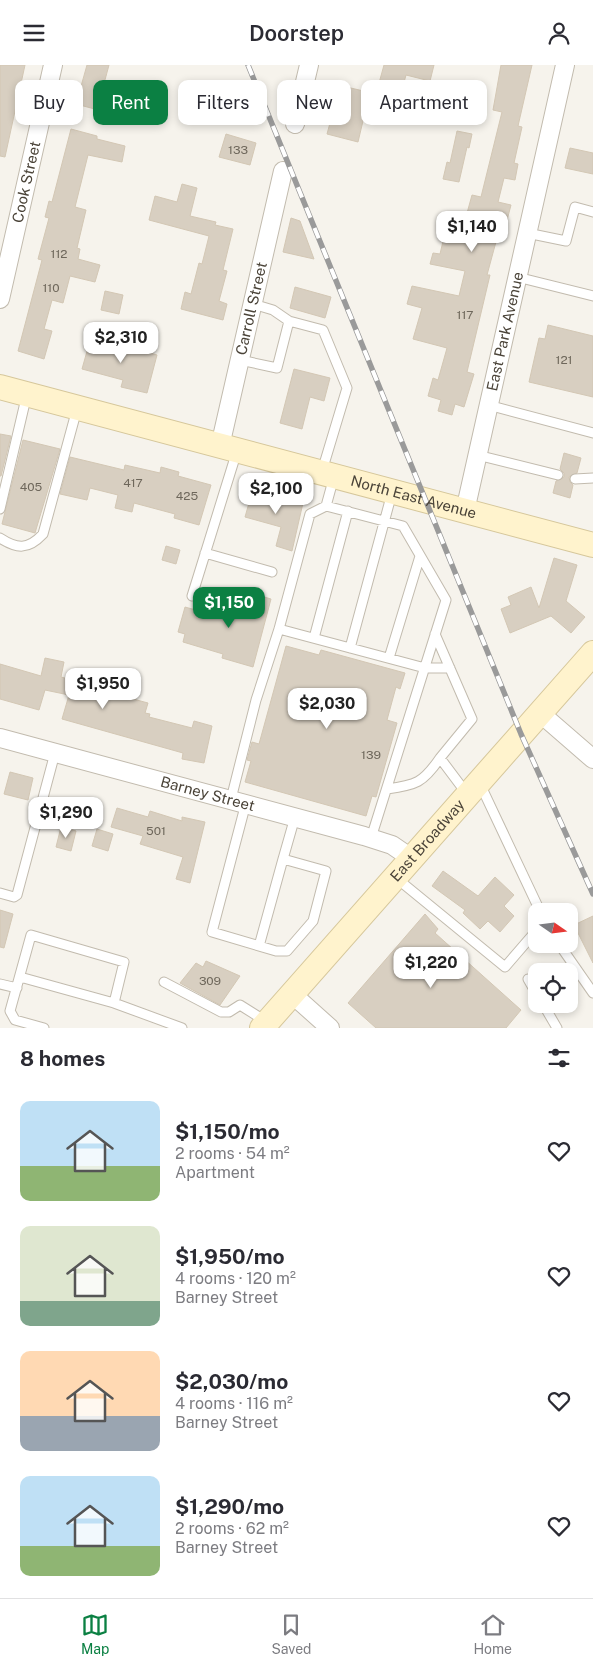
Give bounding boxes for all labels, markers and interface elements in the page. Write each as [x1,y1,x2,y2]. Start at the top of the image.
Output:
icon: menu [20,19,48,47]
icon: person [545,19,573,47]
text: Doorstep [249,20,344,46]
chip: Buy [15,80,83,125]
chip: Rent [93,80,168,125]
chip: Filters [178,80,267,125]
chip: New [277,80,351,125]
chip: Apartment [361,80,487,125]
street label: Cook Street [9,139,44,224]
house number: 133 [228,143,248,157]
pin: $1,140 [431,211,513,253]
text: $1,140 [447,217,497,236]
house number: 112 [51,247,67,261]
street label: Carroll Street [232,260,270,357]
street label: East Park Avenue [483,270,526,393]
house number: 110 [42,281,60,295]
house number: 117 [457,308,473,322]
pin: $2,310 [80,321,162,364]
text: $2,310 [94,328,148,347]
house number: 121 [556,353,572,367]
street label: North East Avenue [349,472,478,522]
pin: $2,100 [235,473,317,515]
house number: 417 [123,476,143,490]
text: $2,100 [250,479,302,498]
house number: 405 [20,480,43,494]
house number: 425 [176,489,198,503]
pin: $1,150 [188,587,270,629]
text: $1,150 [204,593,254,612]
pin: $1,950 [62,667,144,710]
text: $1,950 [76,674,130,693]
pin: $2,030 [286,687,368,730]
text: $2,030 [299,694,355,713]
house number: 139 [361,748,381,762]
street label: Barney Street [159,773,257,814]
street label: East Broadway [386,796,468,885]
pin: $1,290 [25,797,107,839]
text: $1,290 [39,803,93,822]
house number: 501 [146,824,166,838]
north arrow [528,903,578,953]
map controls [528,903,578,1013]
pin: $1,220 [390,947,472,989]
text: $1,220 [404,953,458,972]
button: locate [528,963,578,1013]
house number: 309 [199,974,221,988]
icon: filters [545,1044,573,1072]
text: 8 homes [20,1046,105,1071]
text: $1,150/mo [175,1119,280,1144]
icon: home [60,1121,120,1181]
icon: heart [545,1137,573,1165]
text: 2 rooms · 54 m² [175,1144,290,1163]
text: Apartment [175,1163,255,1182]
text: $1,950/mo [175,1244,285,1269]
icon: home [60,1246,120,1306]
icon: heart [545,1262,573,1290]
text: 4 rooms · 120 m² [175,1269,296,1288]
text: Barney Street [175,1288,278,1307]
text: $2,030/mo [175,1369,288,1394]
icon: home [60,1371,120,1431]
icon: heart [545,1387,573,1415]
text: 4 rooms · 116 m² [175,1394,293,1413]
text: Barney Street [175,1413,278,1432]
text: $1,290/mo [175,1494,284,1519]
icon: home [60,1496,120,1556]
icon: heart [545,1512,573,1540]
text: 2 rooms · 62 m² [175,1519,289,1538]
text: Barney Street [175,1538,278,1557]
tab: Map [81,1611,109,1657]
tab: Saved [271,1611,311,1657]
tab: Home [473,1611,512,1657]

